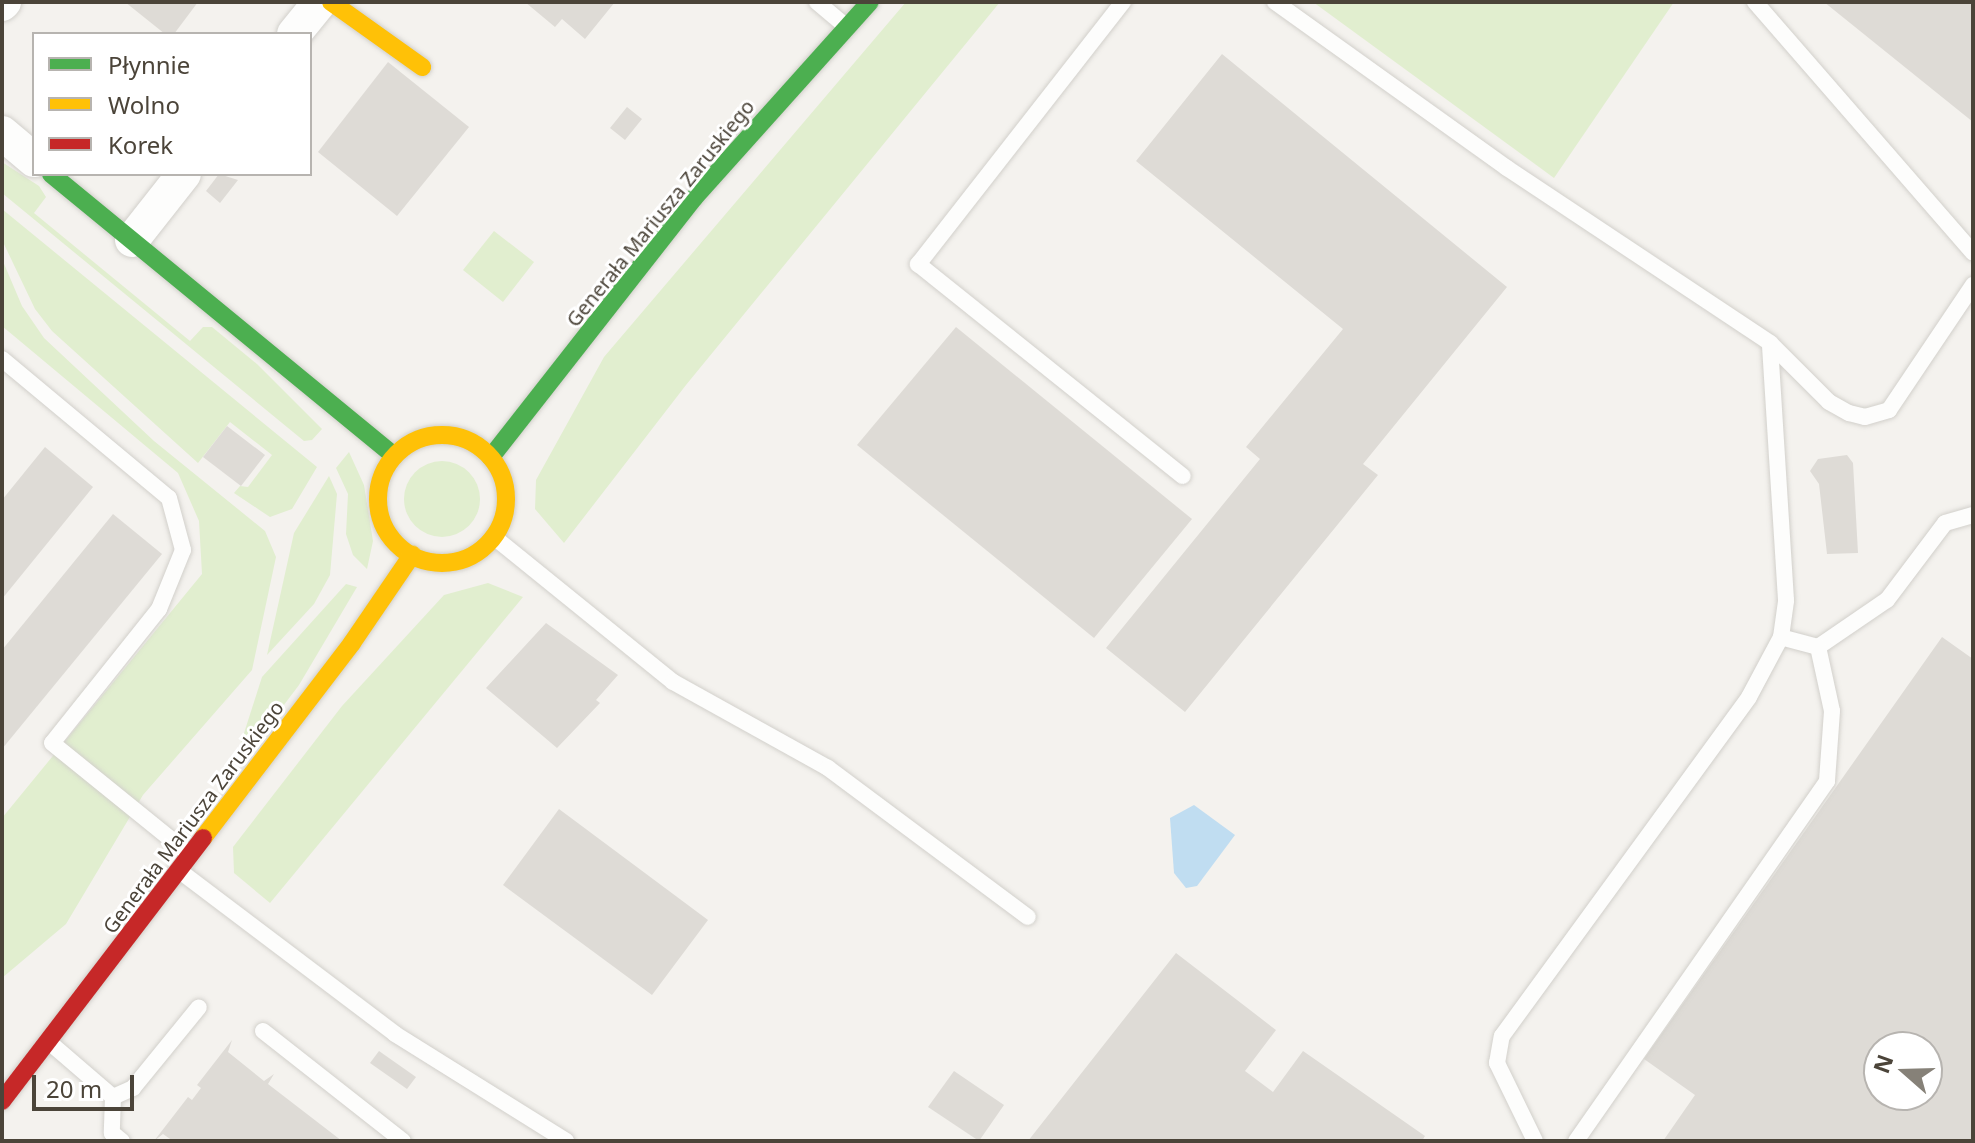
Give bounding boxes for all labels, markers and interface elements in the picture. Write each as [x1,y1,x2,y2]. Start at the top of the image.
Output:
legend [32,32,312,176]
text: Płynnie [108,48,190,81]
text: Wolno [108,88,180,121]
street label: Generała Mariusza Zaruskiego [561,95,759,331]
text: Korek [108,128,173,161]
street label: Generała Mariusza Zaruskiego [98,696,288,938]
north arrow [1863,1031,1943,1111]
text: N [1865,1050,1899,1077]
scale bar [36,1059,138,1109]
text: 20 m [46,1072,102,1105]

